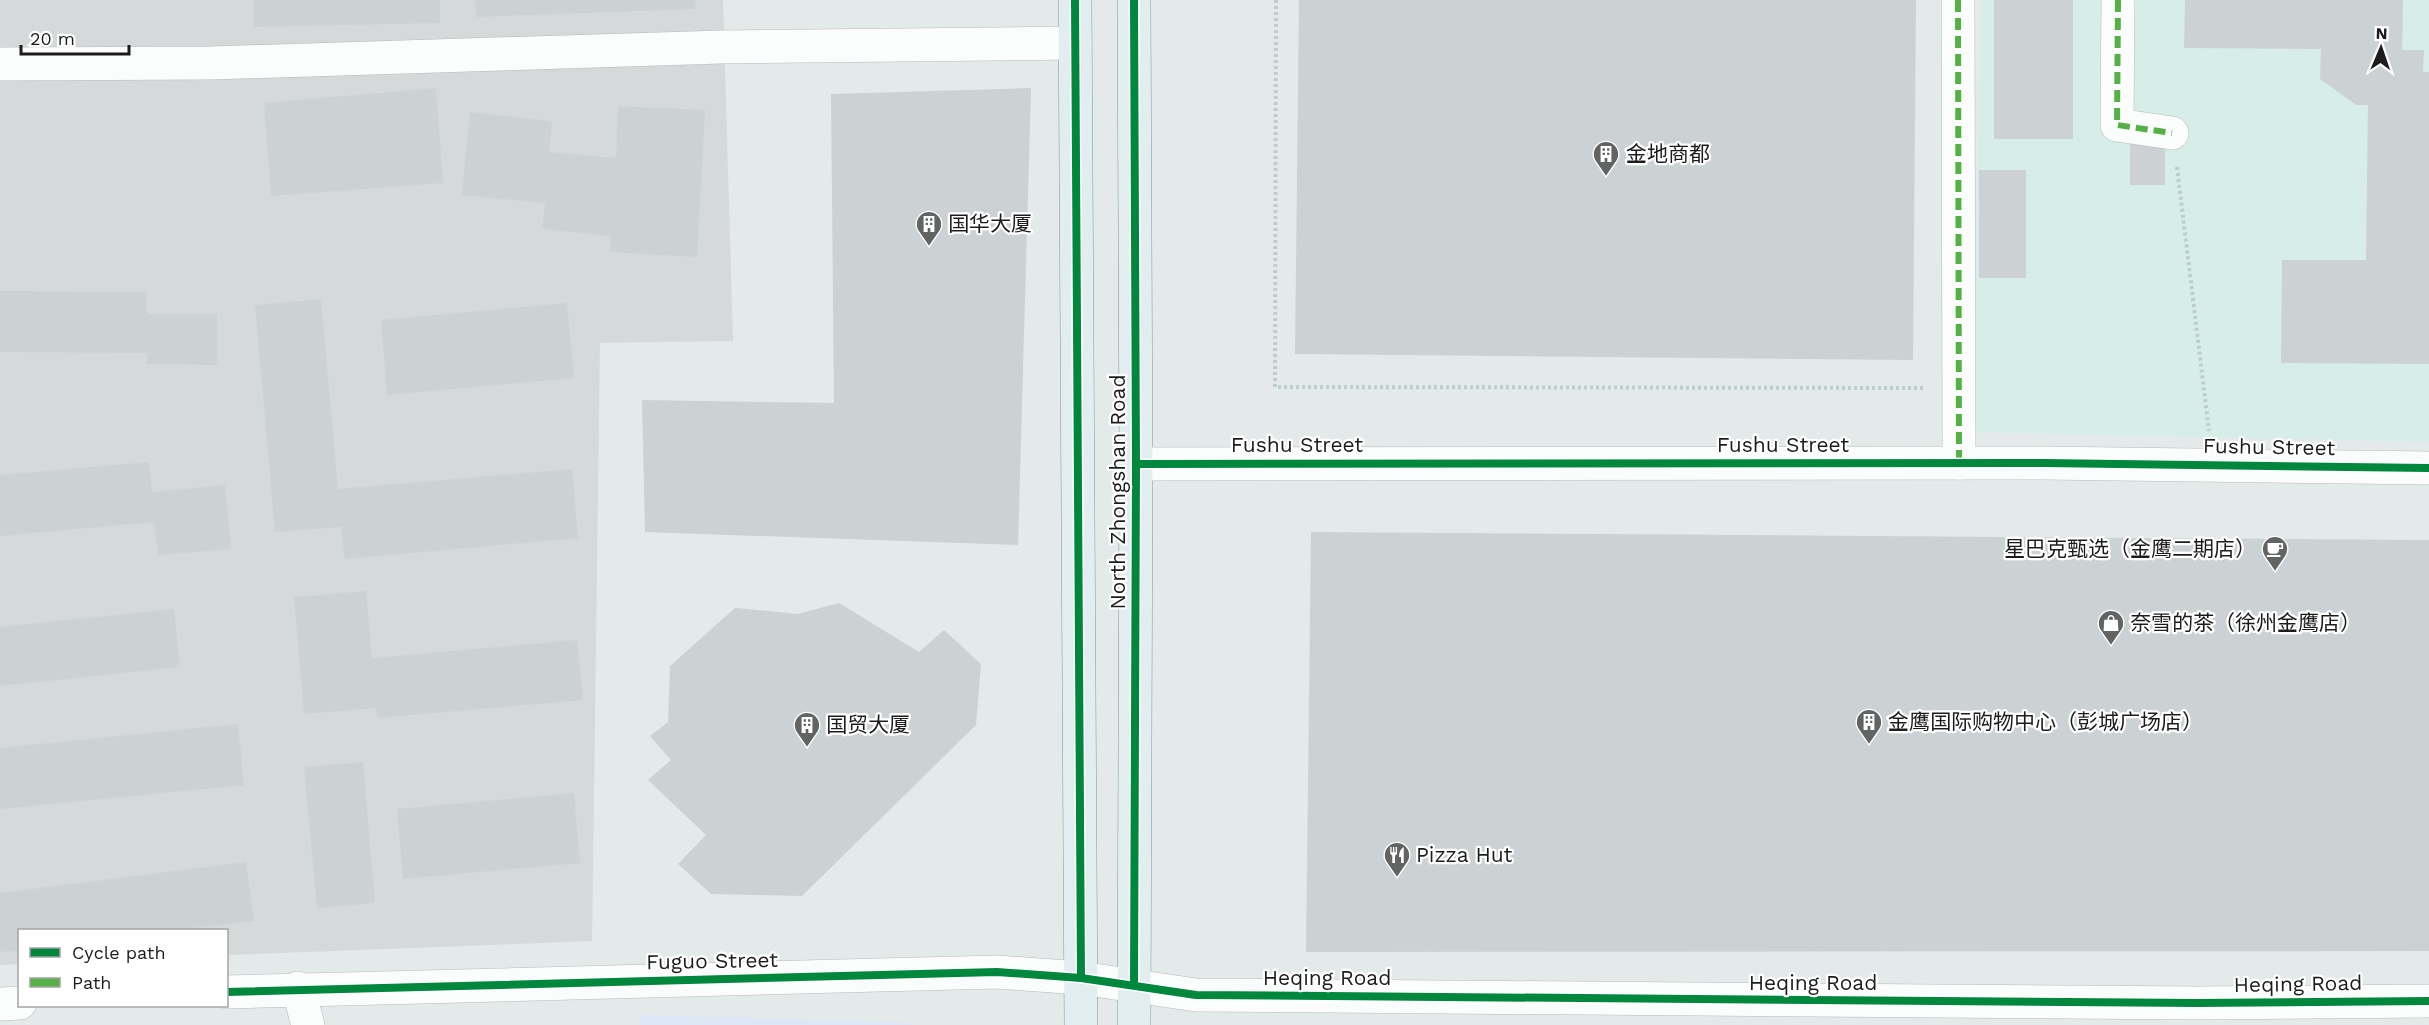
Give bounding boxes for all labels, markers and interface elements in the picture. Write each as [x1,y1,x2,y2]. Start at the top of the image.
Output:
scale bar [21,18,129,56]
north arrow [2351,18,2411,78]
text: N [2375,24,2388,43]
text: 20 m [30,28,75,49]
building icon: 金地商都 [1591,139,1621,177]
place label: 金地商都 [1626,141,1710,166]
building icon: 国华大厦 [914,209,944,247]
place label: 国华大厦 [948,211,1032,236]
street label: North Zhongshan Road [1105,374,1130,610]
street label: Fushu Street [1231,432,1363,457]
street label: Fushu Street [1717,432,1849,457]
street label: Fushu Street [2203,433,2336,460]
cafe icon: 星巴克甄选（金鹰二期店） [2260,534,2290,572]
place label: 星巴克甄选（金鹰二期店） [2004,536,2256,561]
shop icon: 奈雪的茶（徐州金鹰店） [2096,608,2126,646]
place label: 奈雪的茶（徐州金鹰店） [2130,610,2361,635]
building icon: 金鹰国际购物中心（彭城广场店） [1854,707,1884,745]
place label: 金鹰国际购物中心（彭城广场店） [1888,709,2203,734]
building icon: 国贸大厦 [792,710,822,748]
place label: 国贸大厦 [826,712,910,737]
restaurant icon: Pizza Hut [1382,840,1412,878]
place label: Pizza Hut [1416,842,1513,867]
legend [18,929,228,1007]
text: Cycle path [72,942,166,963]
street label: Fuguo Street [646,947,778,974]
street label: Heqing Road [1263,965,1391,990]
street label: Heqing Road [1749,970,1877,995]
street label: Heqing Road [2233,970,2363,997]
text: Path [72,972,112,993]

